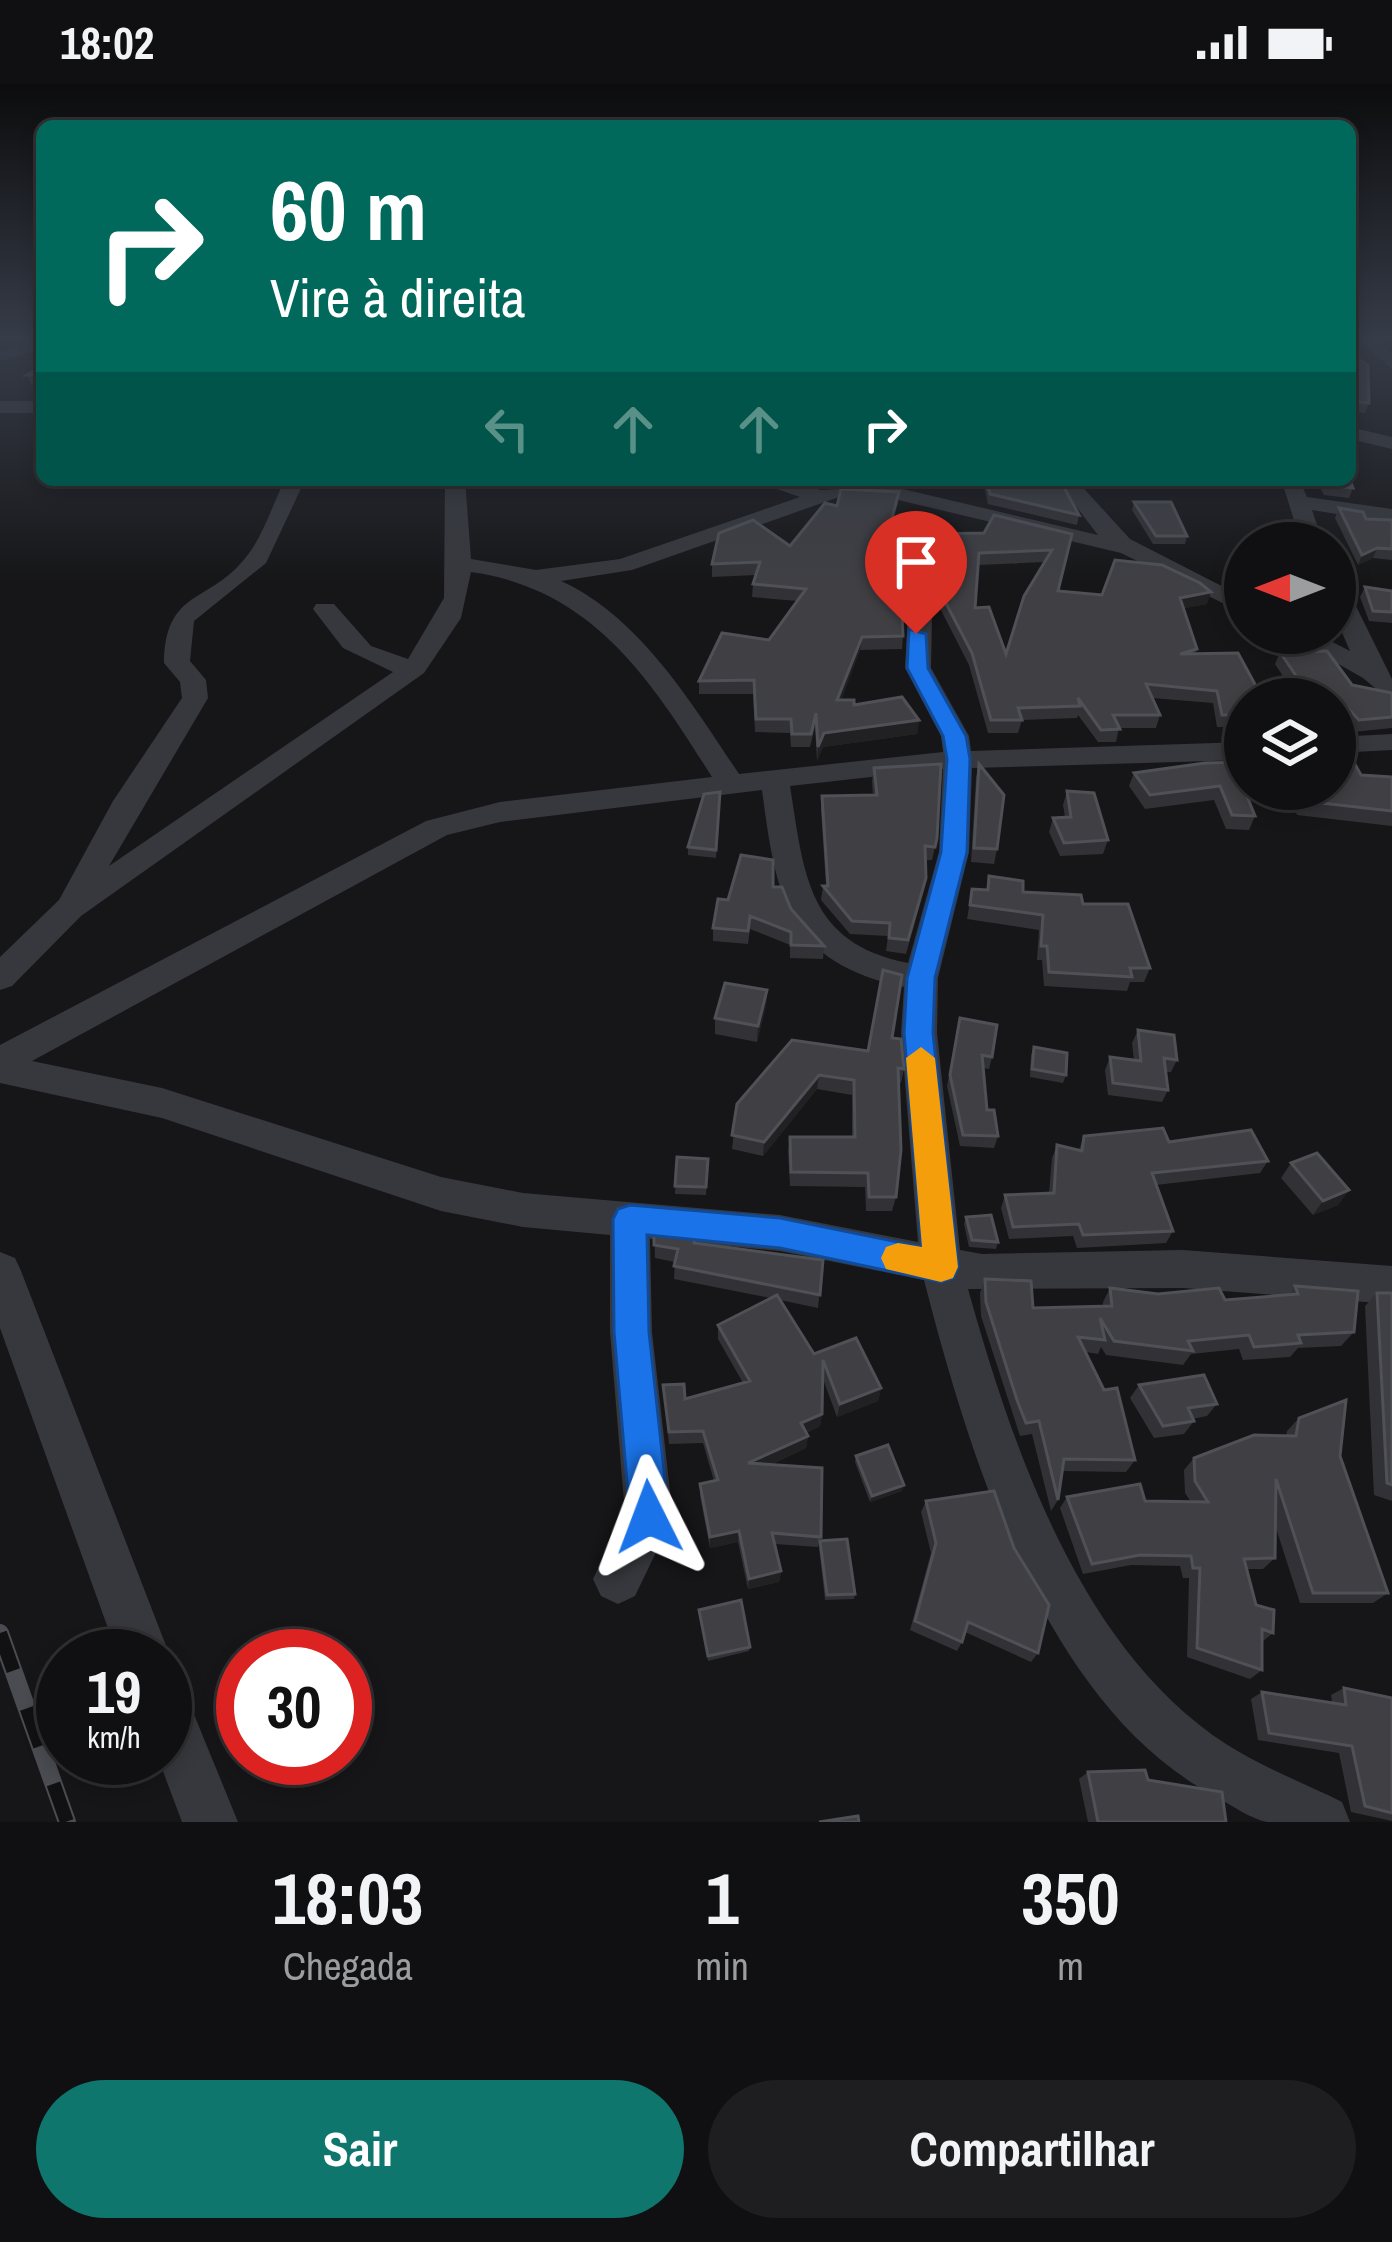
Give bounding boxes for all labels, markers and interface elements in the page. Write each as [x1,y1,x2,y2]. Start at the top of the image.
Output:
text: 18:02 [60,12,154,73]
text: 60 m [270,153,427,266]
icon: right [72,168,228,324]
text: Vire à direita [270,261,525,334]
icon: left [474,396,540,462]
icon: ahead [600,396,666,462]
icon: ahead [726,396,792,462]
icon: right [852,396,918,462]
pin [865,511,967,634]
north arrow [1224,522,1356,654]
map controls [1224,522,1356,810]
icon: arrive [883,529,949,595]
button: layers [1224,678,1356,810]
position arrow [586,1454,712,1580]
speed limit sign: 30 [216,1629,372,1785]
text: 19 [87,1651,141,1732]
text: km/h [87,1717,141,1757]
text: 18:03 [272,1849,423,1946]
text: 1 [706,1849,739,1946]
text: 350 [1021,1849,1120,1946]
text: Chegada [283,1940,413,1992]
text: min [696,1940,749,1992]
text: m [1057,1940,1084,1992]
button: Sair [36,2080,684,2218]
button: Compartilhar [708,2080,1356,2218]

